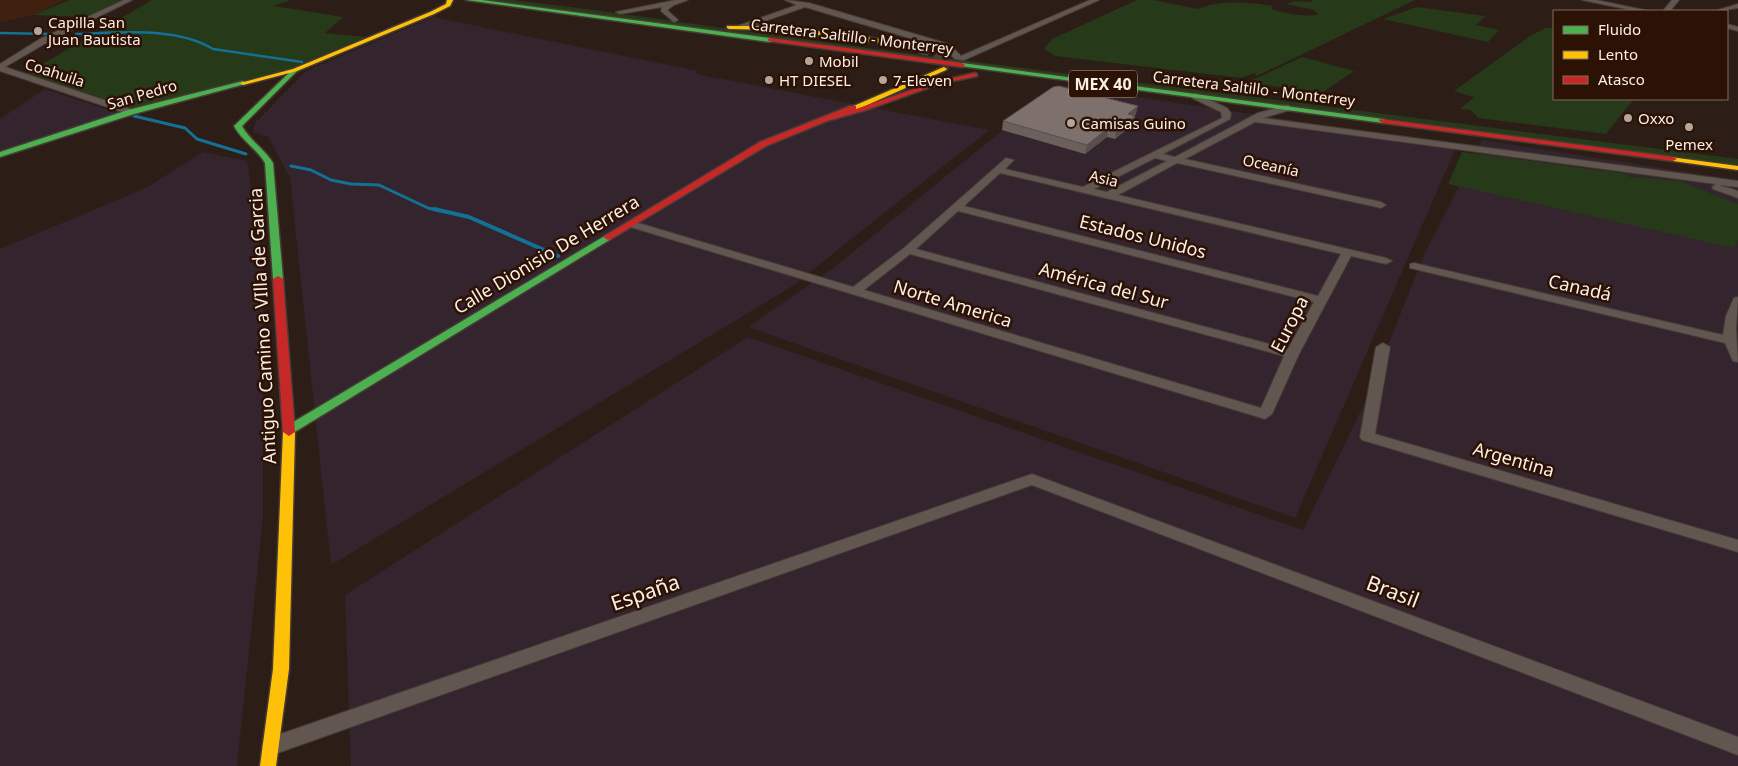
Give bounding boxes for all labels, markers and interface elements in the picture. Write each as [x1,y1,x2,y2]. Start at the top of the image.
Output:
legend [1553,10,1728,100]
place label: Capilla San Juan Bautista [46,12,141,49]
street label: Carretera Saltillo - Monterrey [750,14,955,58]
text: Fluido [1598,19,1641,39]
marker: Capilla San Juan Bautista [32,25,44,37]
text: Lento [1598,44,1638,64]
place label: Mobil [819,51,859,71]
street label: Coahuila [23,53,87,91]
marker: Mobil [803,55,815,67]
street label: Carretera Saltillo - Monterrey [1152,66,1357,110]
text: Atasco [1598,69,1645,89]
place label: HT DIESEL [779,70,851,90]
place label: 7-Eleven [893,70,952,90]
road number: MEX 40 [1069,70,1137,98]
marker: HT DIESEL [763,74,775,86]
marker: 7-Eleven [877,74,889,86]
street label: San Pedro [105,75,179,113]
place label: Oxxo [1638,108,1674,128]
marker: Oxxo [1622,112,1634,124]
place label: Camisas Guino [1081,113,1186,133]
marker: Camisas Guino [1065,117,1077,129]
marker: Pemex [1683,121,1695,133]
place label: Pemex [1665,134,1713,154]
street label: Oceanía [1241,149,1301,181]
street label: Asia [1088,165,1120,191]
street label: Antiguo Camino a VIlla de Garcia [243,187,281,465]
street label: Calle Dionisio De Herrera [449,189,643,319]
street label: Estados Unidos [1077,209,1209,263]
street label: América del Sur [1037,256,1172,314]
street label: Canadá [1546,268,1614,306]
street label: Norte America [891,274,1015,332]
street label: Europa [1265,292,1313,356]
street label: Argentina [1471,436,1557,482]
street label: España [607,567,683,617]
street label: Brasil [1362,568,1424,614]

